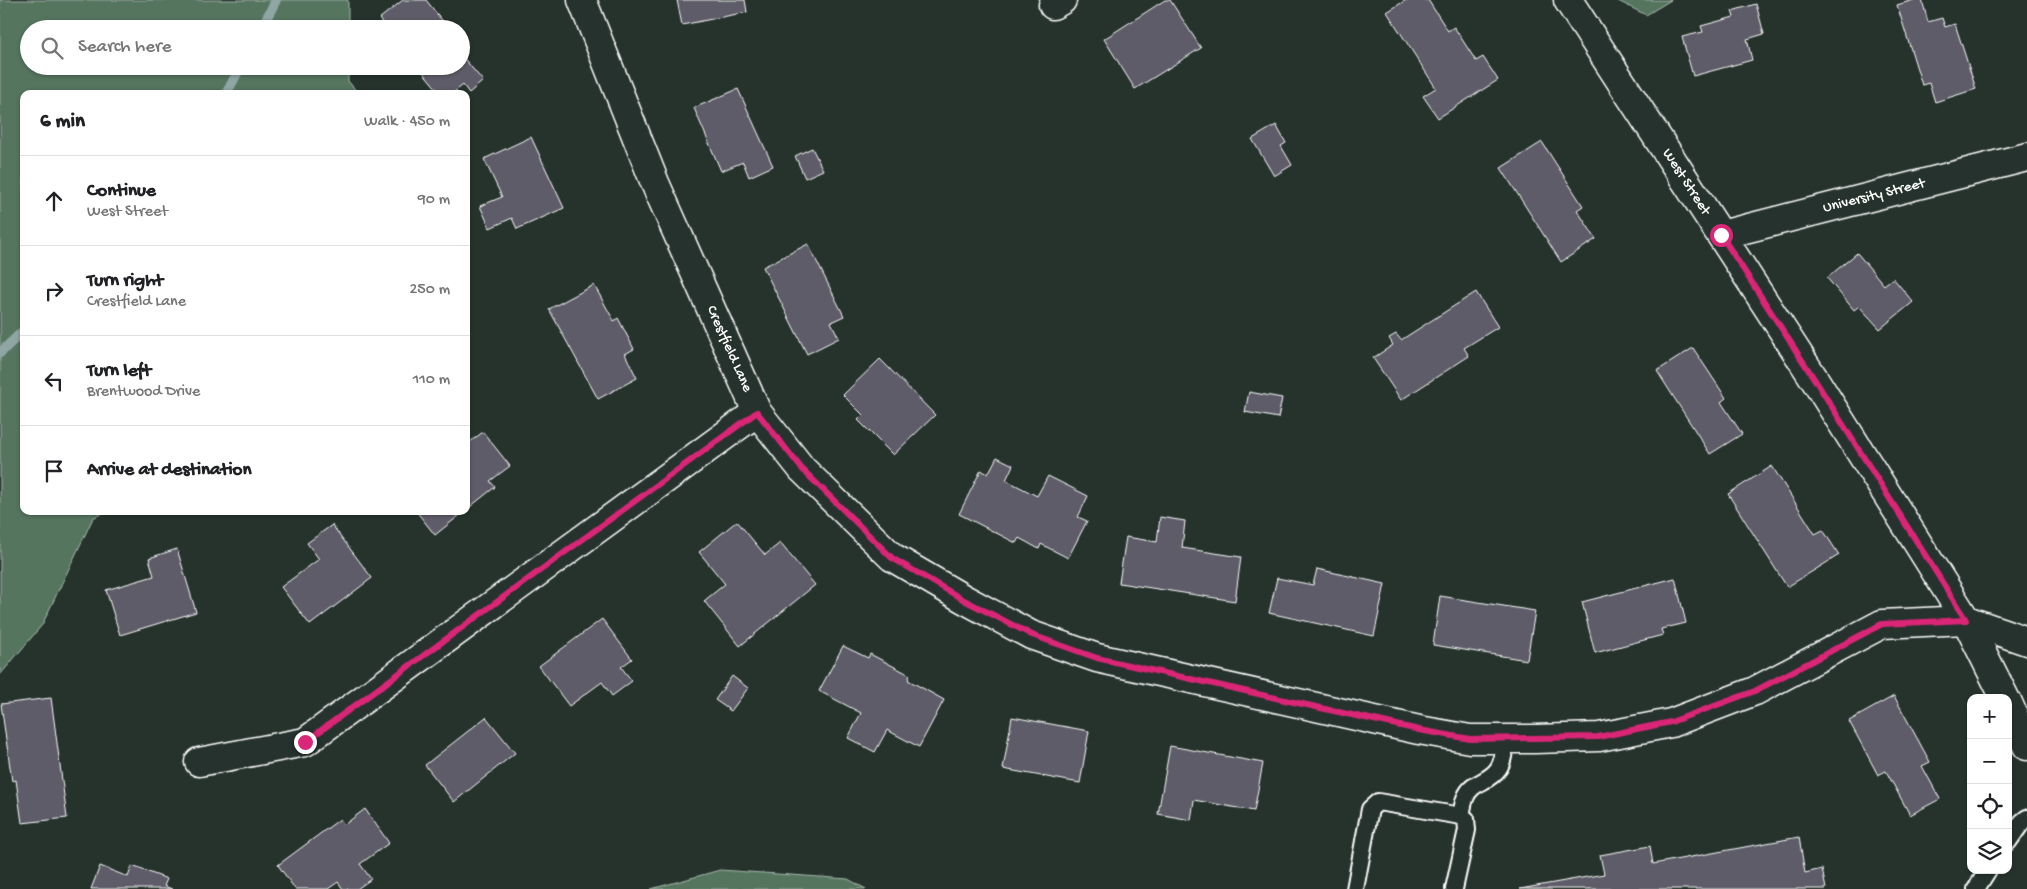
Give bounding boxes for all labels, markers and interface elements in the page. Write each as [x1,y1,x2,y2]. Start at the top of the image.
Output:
search box [20,20,470,75]
icon: search [38,34,66,62]
text: Search here [78,36,172,59]
text: 6 min [40,110,85,135]
text: Walk · 450 m [364,113,450,132]
street label: West Street [1658,145,1715,220]
street label: University Street [1821,174,1929,217]
text: Continue [87,180,156,203]
icon: ahead [40,187,68,215]
text: 90 m [418,191,450,210]
text: West Street [87,203,168,222]
route start [1710,224,1733,247]
text: Turn right [87,270,163,293]
icon: right [40,277,68,305]
text: 250 m [410,281,450,300]
text: Crestfield Lane [87,293,186,312]
street label: Crestfield Lane [702,303,756,395]
text: Turn left [87,360,151,383]
icon: left [40,367,68,395]
text: 110 m [413,371,450,390]
text: Brentwood Drive [87,383,200,402]
icon: arrive [40,457,68,485]
text: Arrive at destination [87,459,251,482]
map controls [1967,694,2012,874]
button: + [1967,694,2012,739]
route end [294,731,317,754]
button: − [1967,739,2012,784]
button: locate [1967,784,2012,829]
button: layers [1967,829,2012,874]

